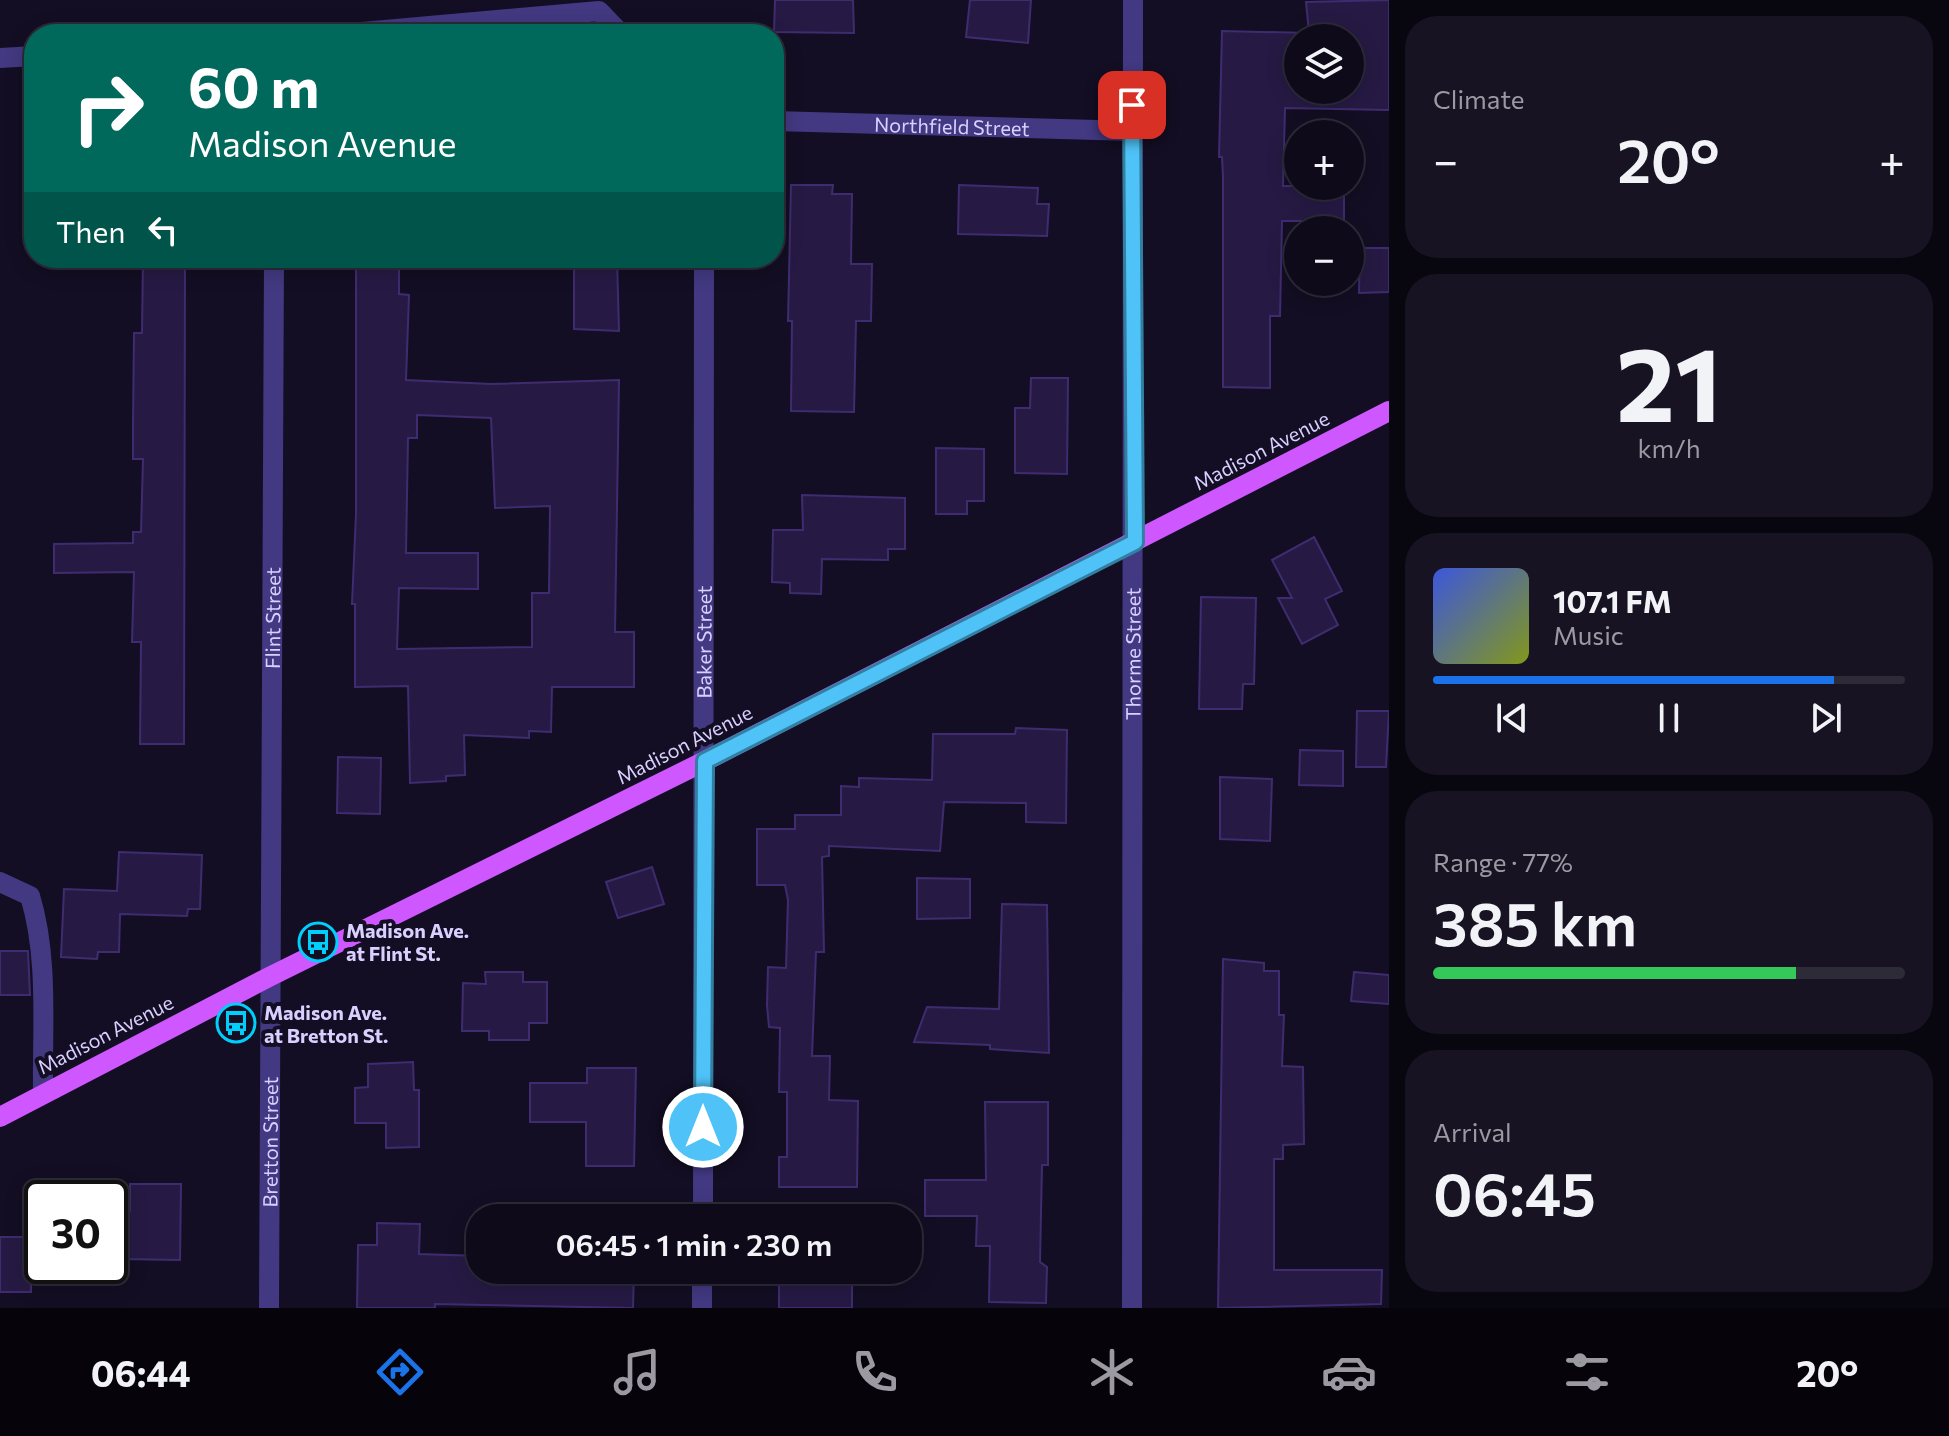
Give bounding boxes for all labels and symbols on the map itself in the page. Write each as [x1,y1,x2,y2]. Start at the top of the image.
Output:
pin [1098,71,1166,139]
street label: Northfield Street [874,112,1030,140]
street label: Madison Avenue [1189,405,1333,495]
street label: Flint Street [260,567,285,669]
street label: Baker Street [692,586,716,698]
street label: Thorme Street [1120,588,1145,720]
street label: Madison Avenue [612,699,756,789]
place label: Madison Ave. at Flint St. [346,918,469,965]
bus stop icon: Madison Ave. at Flint St. [297,921,339,963]
street label: Madison Avenue [33,989,177,1079]
place label: Madison Ave. at Bretton St. [264,1000,388,1047]
bus stop icon: Madison Ave. at Bretton St. [215,1002,257,1044]
street label: Bretton Street [257,1076,282,1208]
position arrow [661,1085,745,1169]
speed limit sign: 30 [24,1180,128,1284]

